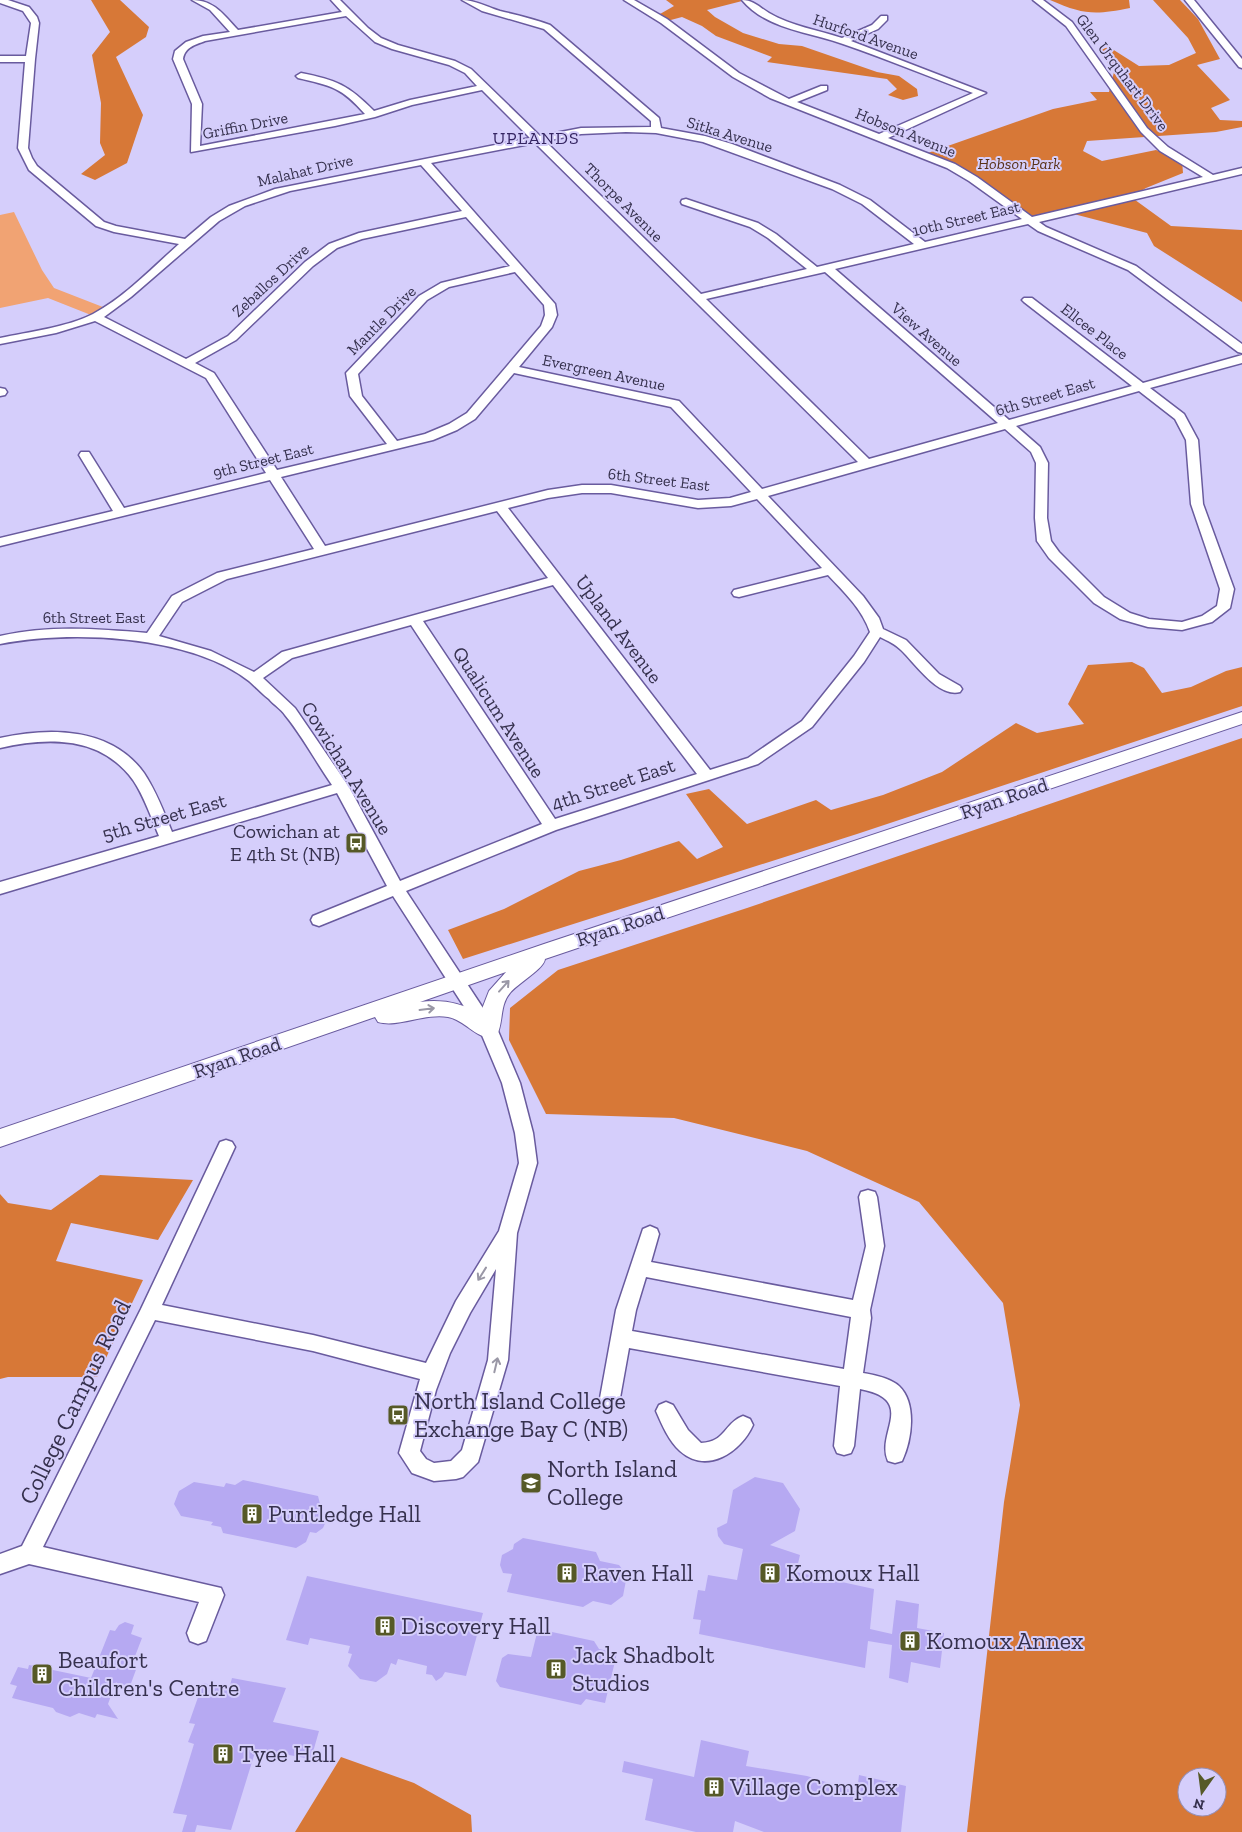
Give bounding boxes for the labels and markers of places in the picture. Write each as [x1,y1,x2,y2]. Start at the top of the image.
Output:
place label: Cowichan at E 4th St (NB) [230,819,341,866]
bus stop icon: Cowichan at E 4th St (NB) [344,831,368,855]
place label: North Island College Exchange Bay C (NB) [414,1386,628,1443]
bus stop icon: North Island College Exchange Bay C (NB) [386,1403,410,1427]
place label: North Island College [547,1454,677,1511]
school or university icon: North Island College [519,1471,543,1495]
place label: Puntledge Hall [268,1499,421,1528]
building icon: Puntledge Hall [240,1502,264,1526]
place label: Raven Hall [583,1558,693,1587]
place label: Komoux Hall [786,1558,920,1587]
building icon: Raven Hall [555,1561,579,1585]
building icon: Komoux Hall [758,1561,782,1585]
place label: Discovery Hall [401,1611,551,1640]
building icon: Discovery Hall [373,1614,397,1638]
place label: Komoux Annex [926,1626,1083,1655]
building icon: Komoux Annex [898,1629,922,1653]
place label: Jack Shadbolt Studios [572,1640,714,1697]
place label: Beaufort Children's Centre [58,1645,239,1702]
building icon: Jack Shadbolt Studios [544,1657,568,1681]
building icon: Beaufort Children's Centre [30,1662,54,1686]
place label: Tyee Hall [239,1739,336,1768]
building icon: Tyee Hall [211,1742,235,1766]
place label: Village Complex [729,1772,898,1801]
building icon: Village Complex [702,1775,726,1799]

